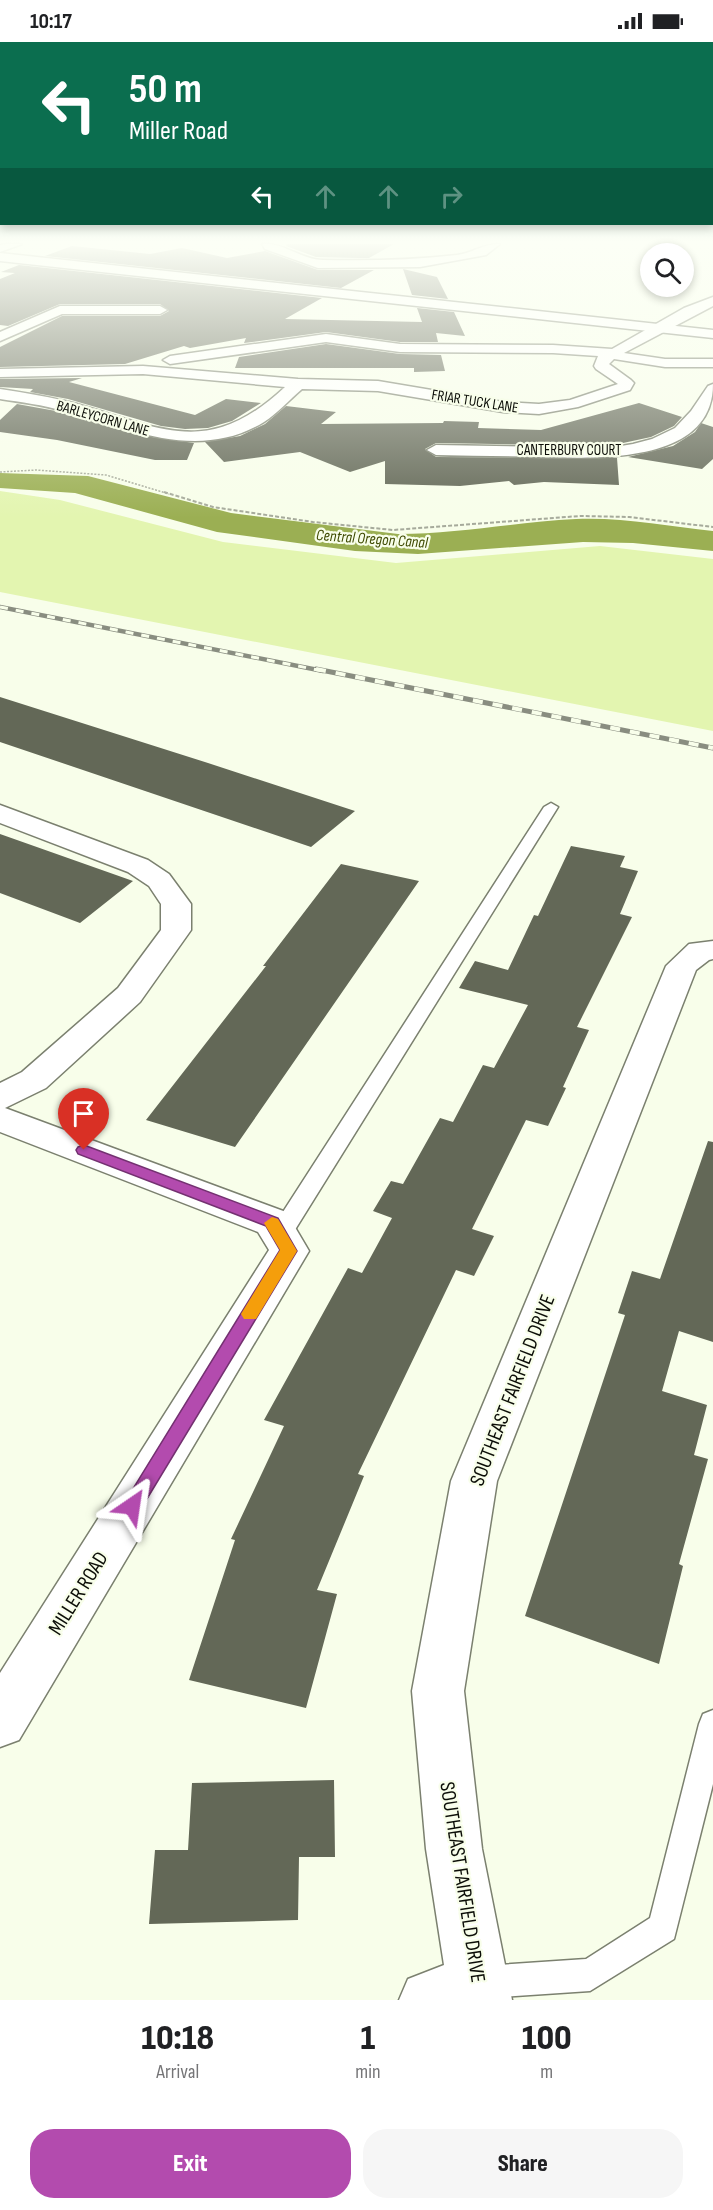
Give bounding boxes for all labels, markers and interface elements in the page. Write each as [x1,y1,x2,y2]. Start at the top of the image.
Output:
text: 10:17 [30,8,72,35]
text: 50 m [129,64,202,115]
icon: left [30,66,108,144]
text: Miller Road [129,115,228,147]
icon: left [246,180,279,213]
icon: ahead [309,180,342,213]
icon: ahead [372,180,405,213]
icon: right [435,180,468,213]
map controls [640,243,694,297]
button: search [640,243,694,297]
street label: FRIAR TUCK LANE [430,385,520,418]
street label: BARLEYCORN LANE [54,396,151,441]
street label: CANTERBURY COURT [517,441,621,460]
water label: Central Oregon Canal [315,526,429,553]
pin [58,1088,109,1150]
icon: arrive [67,1097,100,1130]
street label: SOUTHEAST FAIRFIELD DRIVE [464,1291,560,1489]
position arrow [100,1474,164,1538]
street label: MILLER ROAD [43,1547,114,1639]
street label: SOUTHEAST FAIRFIELD DRIVE [434,1780,491,1984]
text: 10:18 [141,2017,214,2060]
text: 1 [361,2017,375,2060]
text: 100 [522,2017,572,2060]
text: Arrival [156,2060,199,2084]
text: min [355,2060,380,2084]
text: m [540,2060,553,2084]
button: Exit [30,2129,351,2198]
button: Share [363,2129,683,2198]

